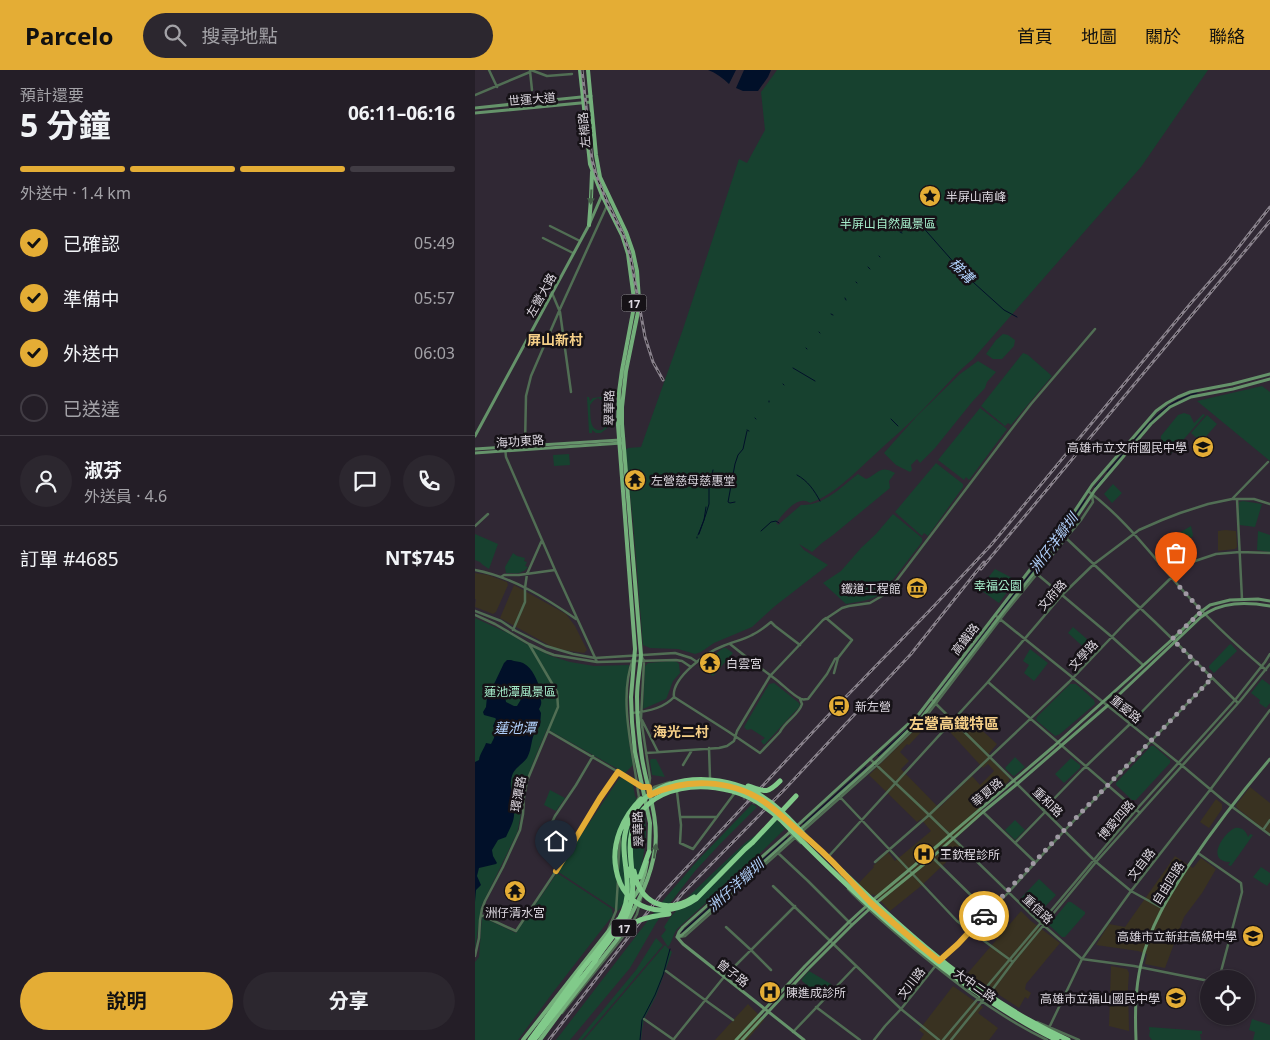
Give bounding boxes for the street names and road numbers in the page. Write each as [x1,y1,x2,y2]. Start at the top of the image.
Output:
street label: 世運大道 [507,88,557,110]
street label: 左楠路 [574,111,594,149]
street label: 左營大路 [522,270,560,320]
road number: 17 [621,294,647,312]
street label: 翠華路 [600,390,618,426]
street label: 海功東路 [495,431,545,451]
street label: 文府路 [1034,576,1070,614]
street label: 高鐵路 [947,620,983,658]
street label: 文學路 [1065,636,1101,674]
street label: 重愛路 [1107,691,1145,727]
street label: 華夏路 [968,774,1006,810]
street label: 環潭路 [507,775,529,813]
street label: 重和路 [1029,783,1067,821]
street label: 博愛四路 [1094,796,1138,844]
street label: 翠華路 [629,811,647,847]
street label: 文自路 [1123,845,1159,883]
street label: 自由四路 [1148,858,1188,908]
street label: 重信路 [1019,891,1057,927]
road number: 17 [611,920,637,936]
street label: 曾子路 [714,955,752,991]
street label: 文川路 [893,964,929,1002]
street label: 大中二路 [950,964,1000,1006]

